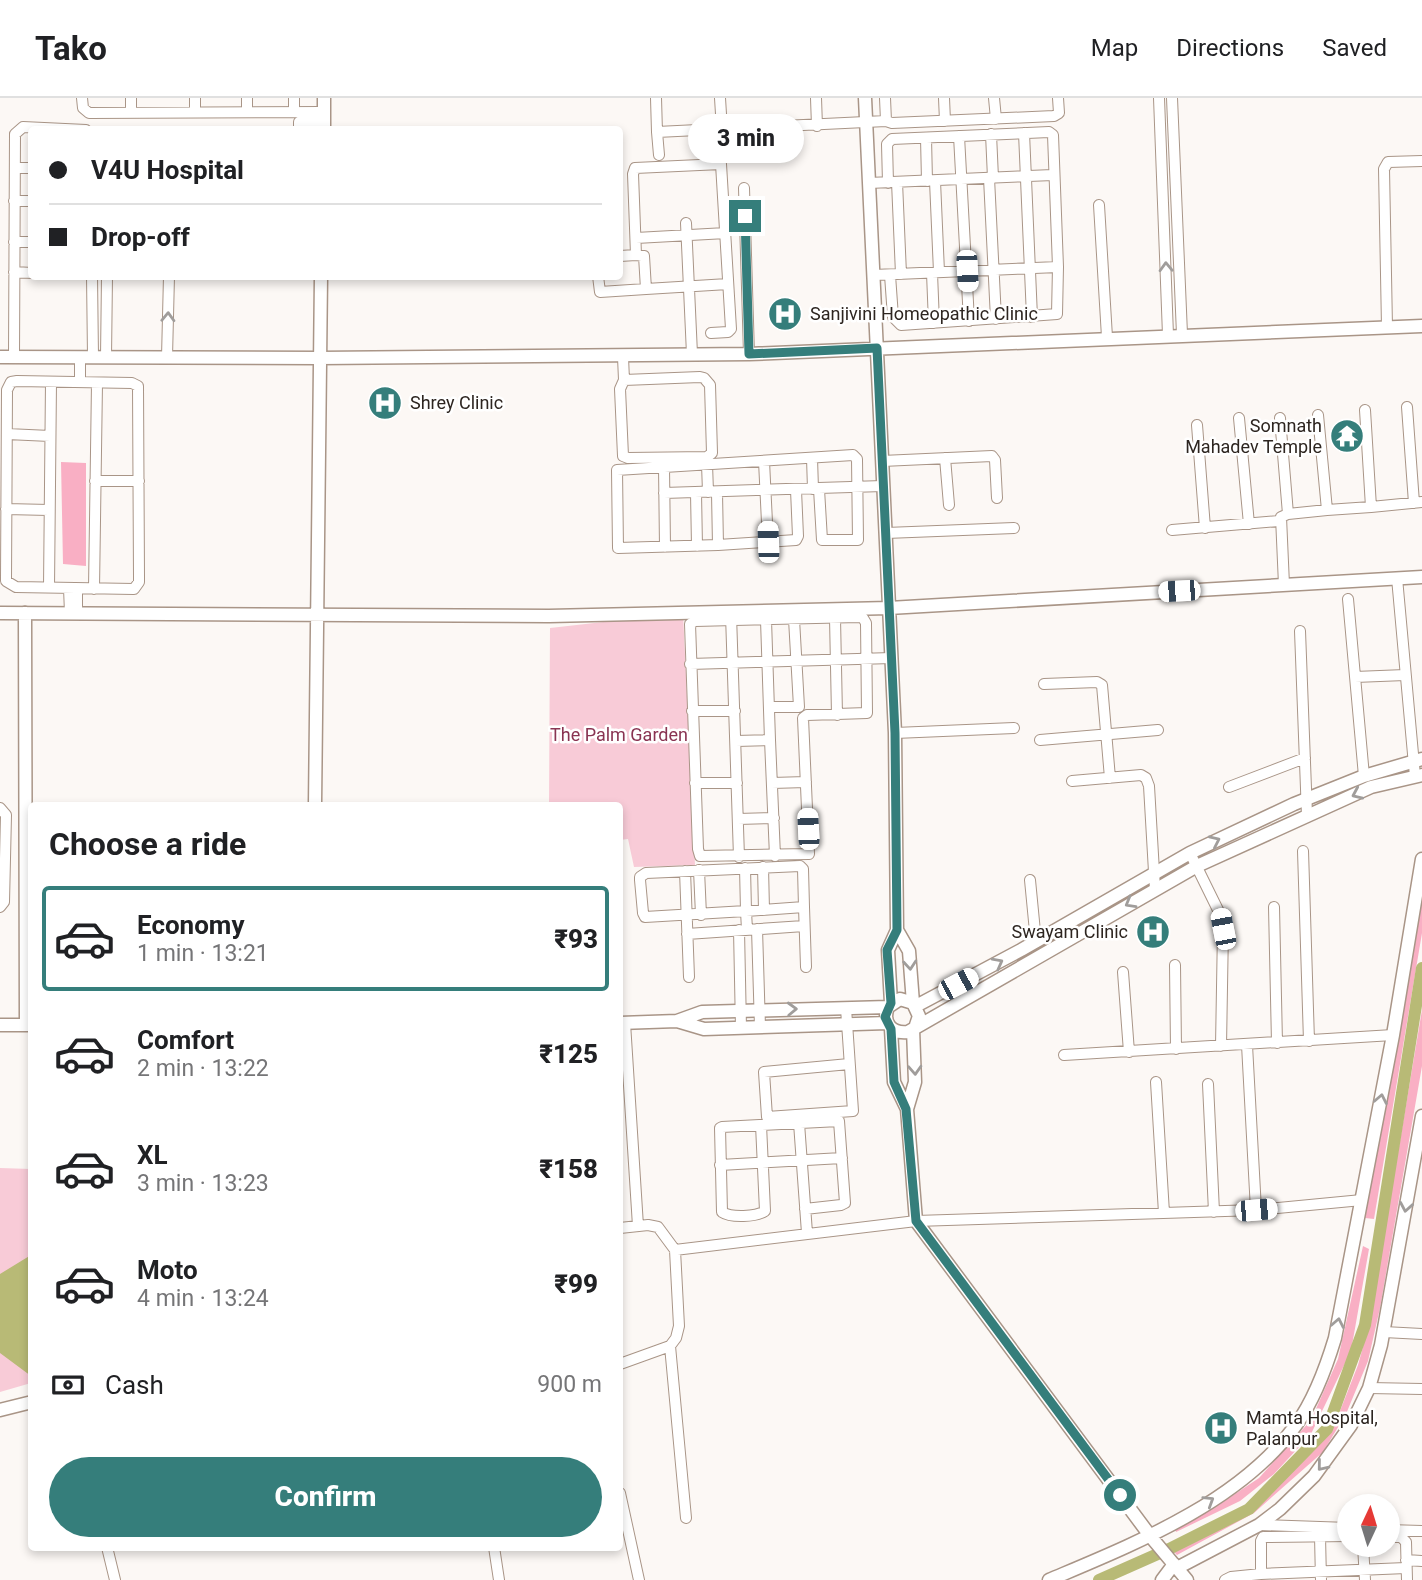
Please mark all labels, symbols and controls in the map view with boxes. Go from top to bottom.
text: Tako [35,29,107,68]
text: Map [1091,34,1138,62]
text: Directions [1176,34,1284,62]
text: Saved [1322,34,1387,62]
callout: 3 min [687,115,803,164]
text: 3 min [717,125,775,152]
text: V4U Hospital [91,155,244,185]
route end [729,200,761,232]
text: Drop-off [91,222,190,252]
car [956,249,979,293]
one-way arrow [1158,261,1173,272]
hospital icon: Sanjivini Homeopathic Clinic [766,295,804,333]
place label: Sanjivini Homeopathic Clinic [810,303,1038,324]
one-way arrow [160,311,175,322]
hospital icon: Shrey Clinic [366,384,404,422]
place label: Shrey Clinic [410,392,503,413]
place label: Somnath Mahadev Temple [1185,415,1322,457]
temple icon: Somnath Mahadev Temple [1328,417,1366,455]
car [757,521,780,563]
car [1158,579,1201,603]
park label: The Palm Garden [550,724,688,745]
one-way arrow [1351,786,1364,800]
car [797,807,820,851]
text: Choose a ride [49,825,246,863]
one-way arrow [1208,835,1220,849]
one-way arrow [1124,895,1137,908]
car [1209,906,1238,952]
icon: car [53,907,116,970]
text: Economy [137,910,244,940]
hospital icon: Swayam Clinic [1134,913,1172,951]
place label: Swayam Clinic [1011,921,1128,942]
text: ₹93 [554,924,598,954]
text: 1 min · 13:21 [137,940,269,967]
one-way arrow [991,957,1003,971]
one-way arrow [902,960,917,971]
car [935,965,982,1003]
one-way arrow [787,1002,798,1017]
icon: car [53,1022,116,1085]
text: Comfort [137,1025,234,1055]
text: ₹125 [539,1039,598,1069]
text: 2 min · 13:22 [137,1055,269,1082]
one-way arrow [907,1065,922,1076]
one-way arrow [1373,1093,1388,1105]
icon: car [53,1137,116,1200]
text: XL [137,1140,168,1170]
text: ₹158 [539,1154,598,1184]
text: 3 min · 13:23 [137,1170,269,1197]
car [1235,1198,1278,1222]
one-way arrow [1399,1201,1414,1213]
icon: car [53,1252,116,1315]
text: Moto [137,1255,198,1285]
text: ₹99 [554,1269,598,1299]
text: 4 min · 13:24 [137,1285,269,1312]
one-way arrow [1330,1317,1345,1329]
icon: cash [49,1366,87,1404]
text: Cash [105,1370,164,1400]
text: 900 m [537,1371,602,1398]
place label: Mamta Hospital, Palanpur [1246,1407,1378,1449]
hospital icon: Mamta Hospital, Palanpur [1202,1409,1240,1447]
button: Confirm [49,1457,602,1537]
one-way arrow [1318,1459,1331,1471]
route start [1104,1479,1136,1511]
north arrow [1337,1494,1400,1558]
map controls [1337,1494,1400,1557]
one-way arrow [1202,1496,1215,1509]

